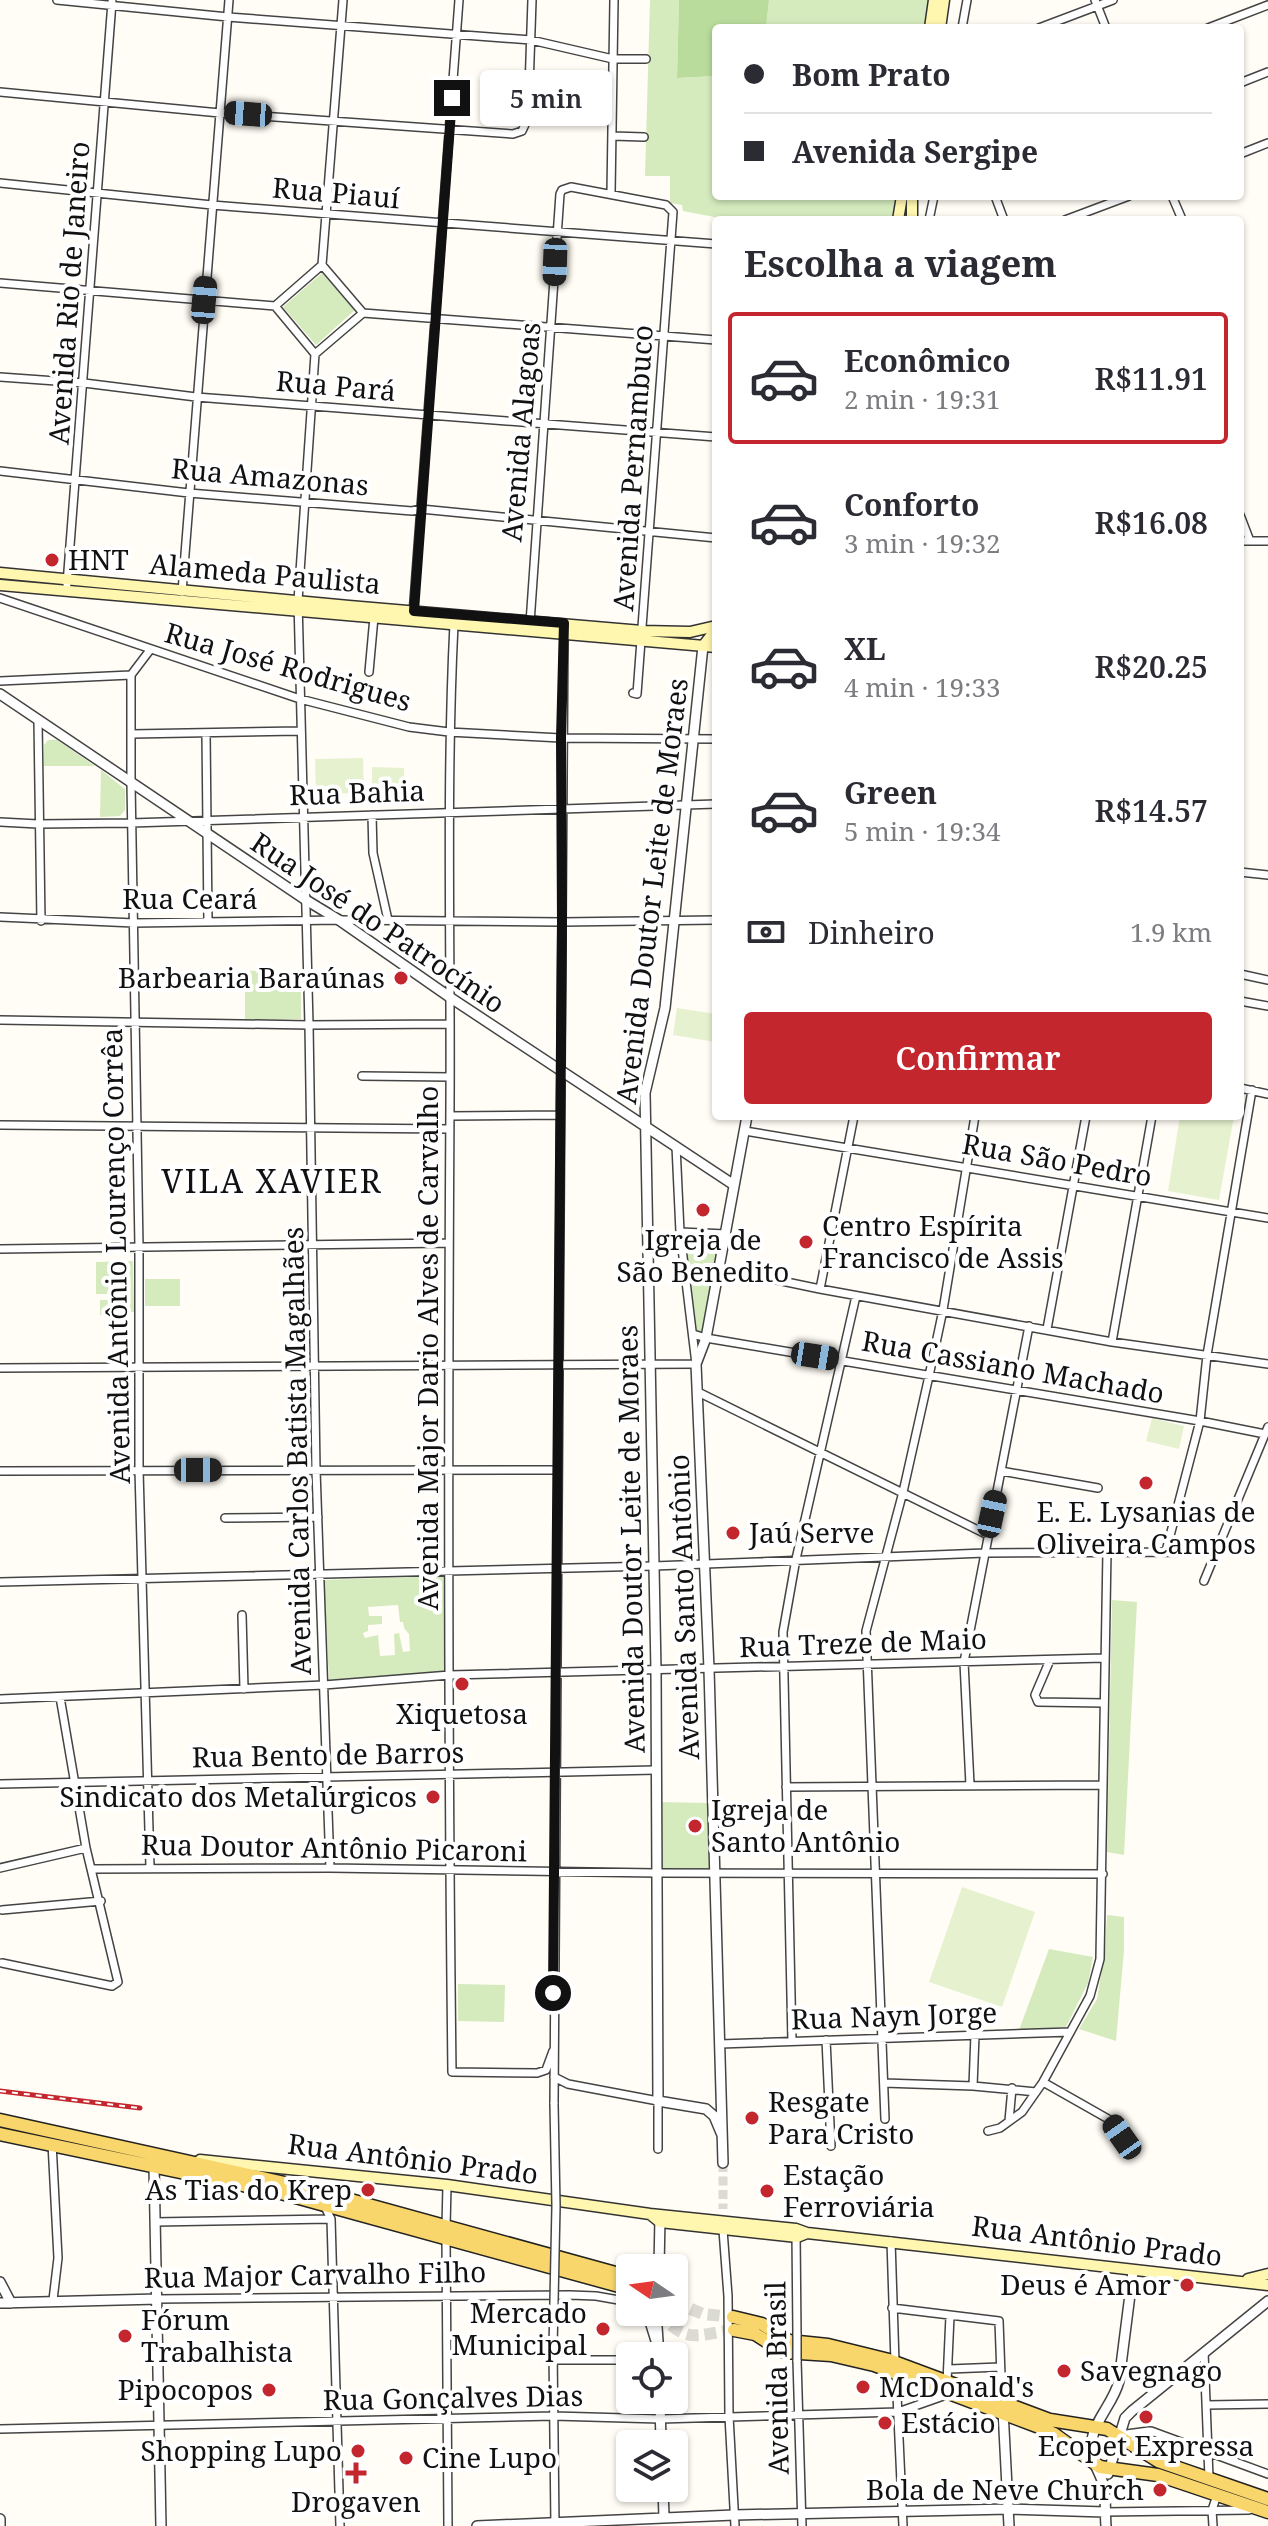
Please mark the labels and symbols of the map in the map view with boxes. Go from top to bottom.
callout: 5 min [480,70,612,126]
route end [434,80,470,116]
car [223,100,273,128]
street label: Avenida Rio de Janeiro [38,140,98,446]
street label: Rua Piauí [271,168,401,216]
car [542,238,568,286]
car [190,275,218,325]
street label: Avenida Alagoas [491,321,549,543]
street label: Avenida Pernambuco [603,324,661,612]
street label: Rua Pará [275,361,398,409]
street label: Rua Amazonas [170,448,370,504]
place label: HNT [68,540,129,578]
street label: Alameda Paulista [148,544,382,602]
marker: HNT [43,551,61,569]
street label: Rua José Rodrigues [161,613,416,719]
street label: Avenida Doutor Leite de Moraes [606,676,696,1106]
street label: Rua Bahia [288,771,425,813]
street label: Rua José do Patrocínio [244,823,513,1021]
street label: Rua Ceará [122,879,258,917]
place label: Barbearia Baraúnas [118,958,385,996]
marker: Barbearia Baraúnas [392,969,410,987]
street label: Avenida Antônio Lourenço Corrêa [92,1028,138,1484]
street label: Avenida Major Dario Alves de Carvalho [408,1086,446,1610]
street label: Rua São Pedro [959,1124,1155,1194]
district label: VILA XAVIER [161,1159,383,1202]
marker: Igreja de São Benedito [694,1201,712,1219]
place label: Centro Espírita Francisco de Assis [822,1206,1064,1276]
place label: Igreja de São Benedito [617,1220,789,1290]
street label: Avenida Carlos Batista Magalhães [273,1226,319,1676]
marker: Centro Espírita Francisco de Assis [797,1233,815,1251]
street label: Rua Cassiano Machado [859,1321,1167,1411]
street label: Avenida Doutor Leite de Moraes [607,1324,653,1754]
car [789,1340,841,1372]
street label: Avenida Santo Antônio [659,1454,707,1761]
car [174,1458,222,1482]
marker: E. E. Lysanias de Oliveira Campos [1137,1474,1155,1492]
car [975,1488,1009,1540]
place label: E. E. Lysanias de Oliveira Campos [1036,1492,1256,1562]
place label: Jaú Serve [748,1513,874,1551]
marker: Jaú Serve [724,1524,742,1542]
street label: Rua Treze de Maio [739,1619,987,1665]
marker: Xiquetosa [453,1675,471,1693]
place label: Xiquetosa [396,1694,528,1732]
street label: Rua Bento de Barros [191,1733,465,1775]
place label: Sindicato dos Metalúrgicos [59,1777,417,1815]
marker: Sindicato dos Metalúrgicos [424,1788,442,1806]
place label: Igreja de Santo Antônio [711,1790,900,1860]
marker: Igreja de Santo Antônio [686,1817,704,1835]
street label: Rua Doutor Antônio Picaroni [141,1825,527,1869]
route start [535,1975,571,2011]
street label: Rua Nayn Jorge [790,1992,998,2038]
place label: Resgate Para Cristo [768,2082,914,2152]
marker: Resgate Para Cristo [743,2109,761,2127]
car [1098,2110,1146,2164]
street label: Rua Antônio Prado [286,2124,541,2192]
place label: Estação Ferroviária [783,2155,935,2225]
place label: As Tias do Krep [145,2170,352,2208]
marker: As Tias do Krep [359,2181,377,2199]
marker: Estação Ferroviária [758,2182,776,2200]
street label: Rua Antônio Prado [970,2206,1225,2274]
street label: Rua Major Carvalho Filho [143,2252,486,2296]
north arrow [616,2254,688,2326]
place label: Deus é Amor [1000,2265,1171,2303]
marker: Deus é Amor [1178,2276,1196,2294]
street label: Avenida Brasil [755,2281,797,2475]
place label: Mercado Municipal [452,2293,587,2363]
place label: Fórum Trabalhista [141,2300,293,2370]
marker: Mercado Municipal [594,2320,612,2338]
marker: Fórum Trabalhista [116,2327,134,2345]
place label: Savegnago [1080,2351,1222,2389]
marker: Savegnago [1055,2362,1073,2380]
place label: McDonald's [879,2367,1034,2405]
place label: Pipocopos [118,2370,253,2408]
street label: Rua Gonçalves Dias [322,2376,584,2418]
marker: McDonald's [854,2378,872,2396]
marker: Pipocopos [260,2381,278,2399]
place label: Estácio [901,2403,996,2441]
marker: Ecopet Expressa [1137,2408,1155,2426]
marker: Estácio [876,2414,894,2432]
place label: Ecopet Expressa [1038,2426,1254,2464]
place label: Shopping Lupo [141,2431,342,2469]
place label: Cine Lupo [422,2438,557,2476]
marker: Shopping Lupo [349,2442,367,2460]
marker: Cine Lupo [397,2449,415,2467]
marker: Drogaven [347,2464,365,2482]
place label: Bola de Neve Church [866,2470,1144,2508]
marker: Bola de Neve Church [1151,2481,1169,2499]
place label: Drogaven [291,2482,421,2520]

